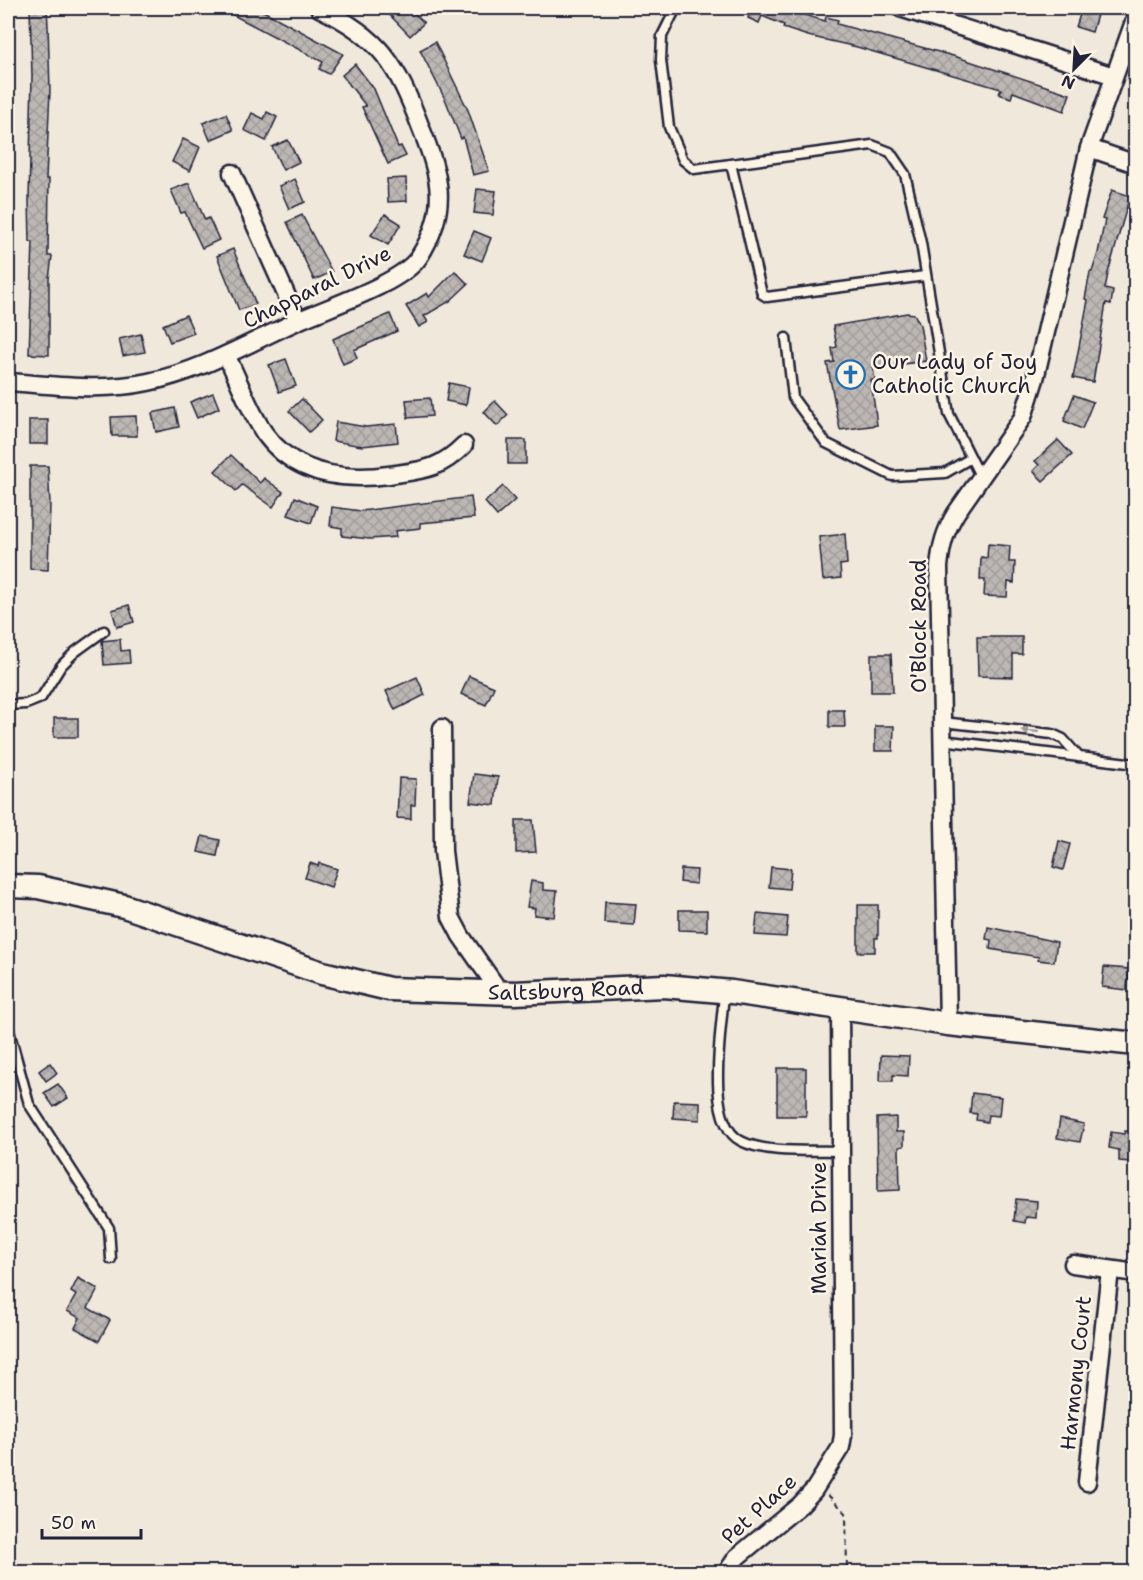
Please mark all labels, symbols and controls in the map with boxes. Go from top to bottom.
north arrow [1044,39,1104,99]
text: N [1058,70,1078,94]
street label: Chapparal Drive [238,239,396,335]
place label: Our Lady of Joy Catholic Church [872,348,1037,400]
church icon: Our Lady of Joy Catholic Church [835,358,867,390]
street label: O'Block Road [905,559,933,693]
one-way arrow [1020,726,1039,736]
street label: Saltsburg Road [488,973,644,1007]
street label: Mariah Drive [805,1162,833,1294]
street label: Harmony Court [1054,1294,1098,1452]
street label: Pet Place [715,1468,803,1550]
scale bar [42,1502,141,1540]
text: 50 m [51,1511,96,1535]

